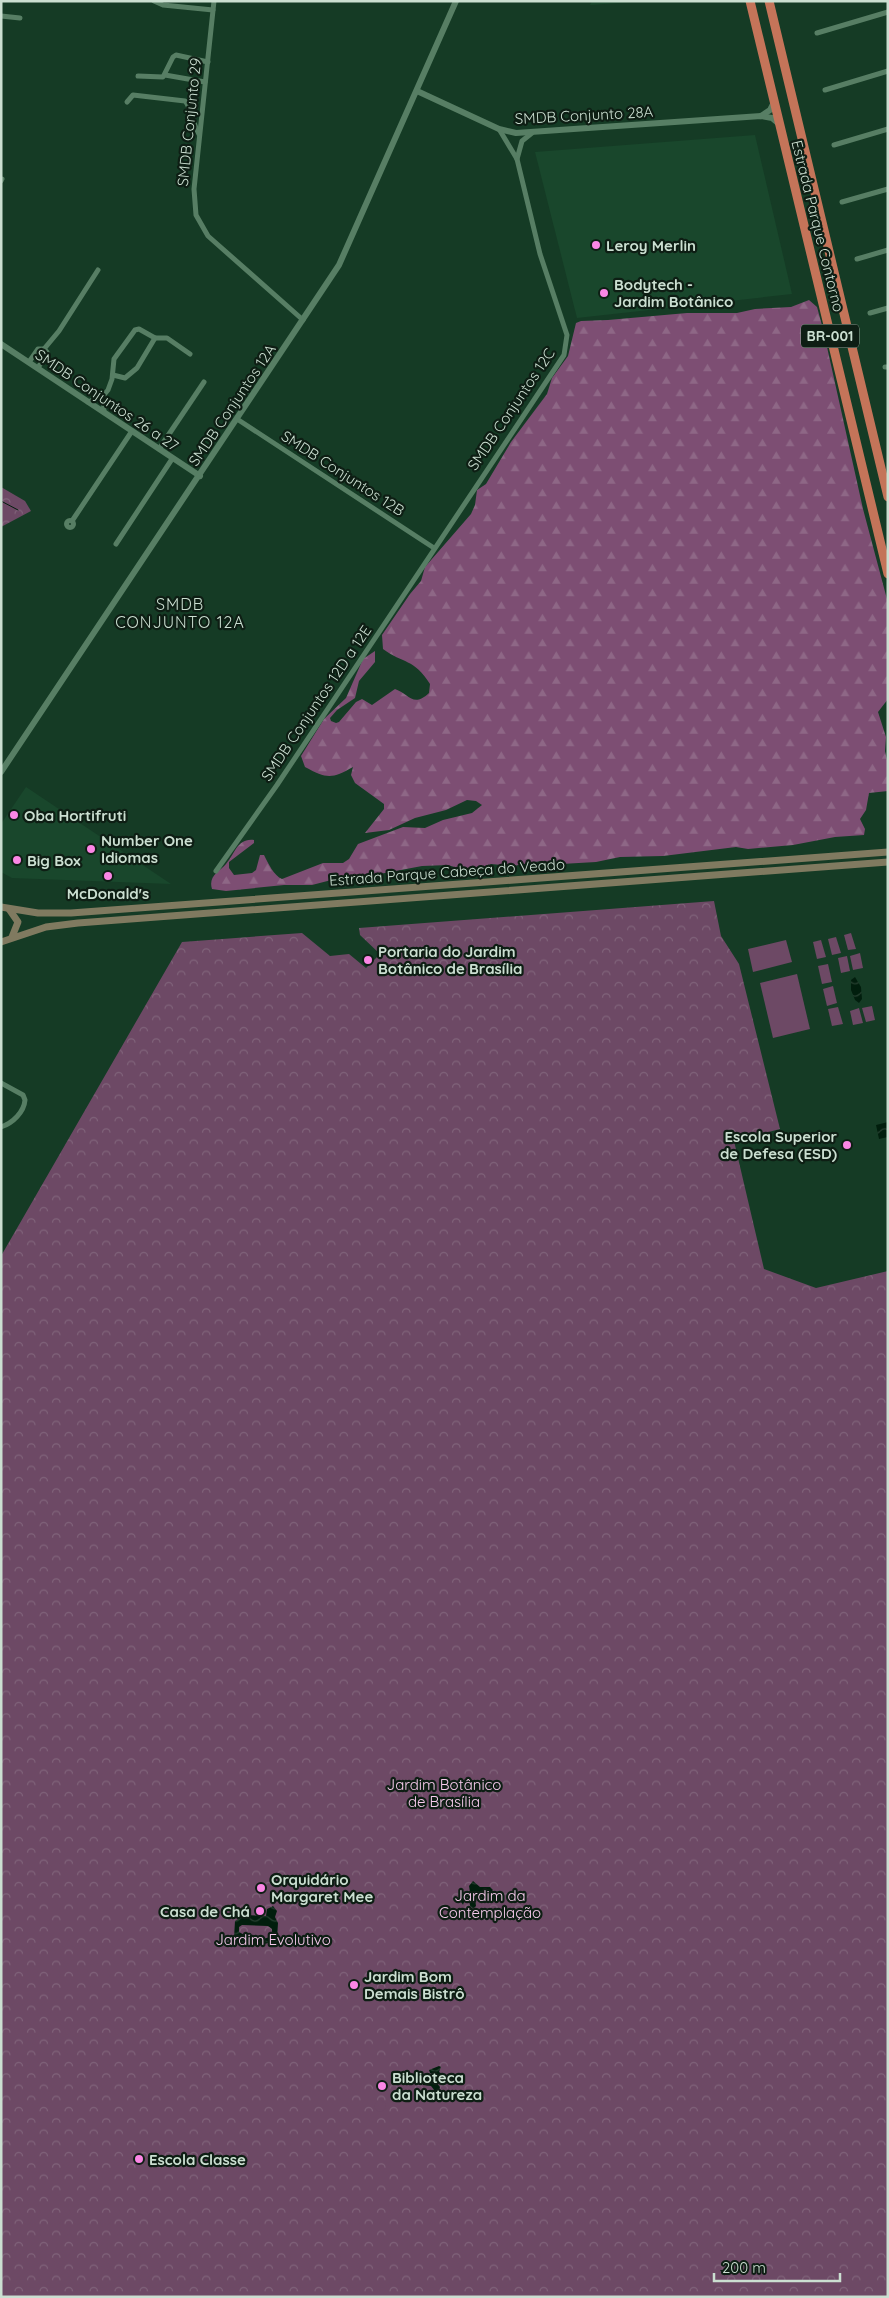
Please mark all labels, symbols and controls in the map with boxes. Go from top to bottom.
street label: SMDB Conjunto 29 [173,57,205,187]
street label: SMDB Conjunto 28A [514,102,654,128]
street label: Estrada Parque Contorno [787,138,849,314]
place label: Leroy Merlin [606,236,696,255]
marker: Leroy Merlin [590,239,602,251]
place label: Bodytech - Jardim Botânico [614,275,733,311]
marker: Bodytech - Jardim Botânico [598,287,610,299]
road number: BR-001 [801,324,859,348]
street label: SMDB Conjuntos 12A [184,340,280,470]
street label: SMDB Conjuntos 12C [463,344,559,474]
street label: SMDB Conjuntos 26 a 27 [32,345,183,455]
street label: SMDB Conjuntos 12B [278,426,408,520]
district label: SMDB CONJUNTO 12A [115,594,245,632]
street label: SMDB Conjuntos 12D a 12E [257,622,375,784]
place label: Oba Hortifruti [24,806,126,825]
marker: Oba Hortifruti [8,809,20,821]
place label: Number One Idiomas [101,831,193,867]
marker: Number One Idiomas [85,843,97,855]
place label: Big Box [27,851,81,870]
marker: Big Box [11,854,23,866]
street label: Estrada Parque Cabeça do Veado [328,854,566,890]
marker: McDonald's [102,870,114,882]
place label: McDonald's [67,884,149,903]
place label: Portaria do Jardim Botânico de Brasília [378,942,522,978]
marker: Portaria do Jardim Botânico de Brasília [362,954,374,966]
place label: Escola Superior de Defesa (ESD) [720,1127,837,1163]
marker: Escola Superior de Defesa (ESD) [841,1139,853,1151]
park label: Jardim Botânico de Brasília [387,1775,501,1811]
place label: Orquidário Margaret Mee [271,1870,373,1906]
marker: Orquidário Margaret Mee [255,1882,267,1894]
park label: Jardim da Contemplação [439,1886,541,1922]
place label: Casa de Chá [160,1902,250,1921]
marker: Casa de Chá [254,1905,266,1917]
park label: Jardim Evolutivo [215,1930,331,1949]
place label: Jardim Bom Demais Bistrô [364,1967,465,2003]
marker: Jardim Bom Demais Bistrô [348,1979,360,1991]
place label: Biblioteca da Natureza [392,2068,482,2104]
marker: Biblioteca da Natureza [376,2080,388,2092]
place label: Escola Classe [149,2150,246,2169]
marker: Escola Classe [133,2153,145,2165]
scale bar [714,2250,840,2282]
text: 200 m [722,2258,766,2277]

